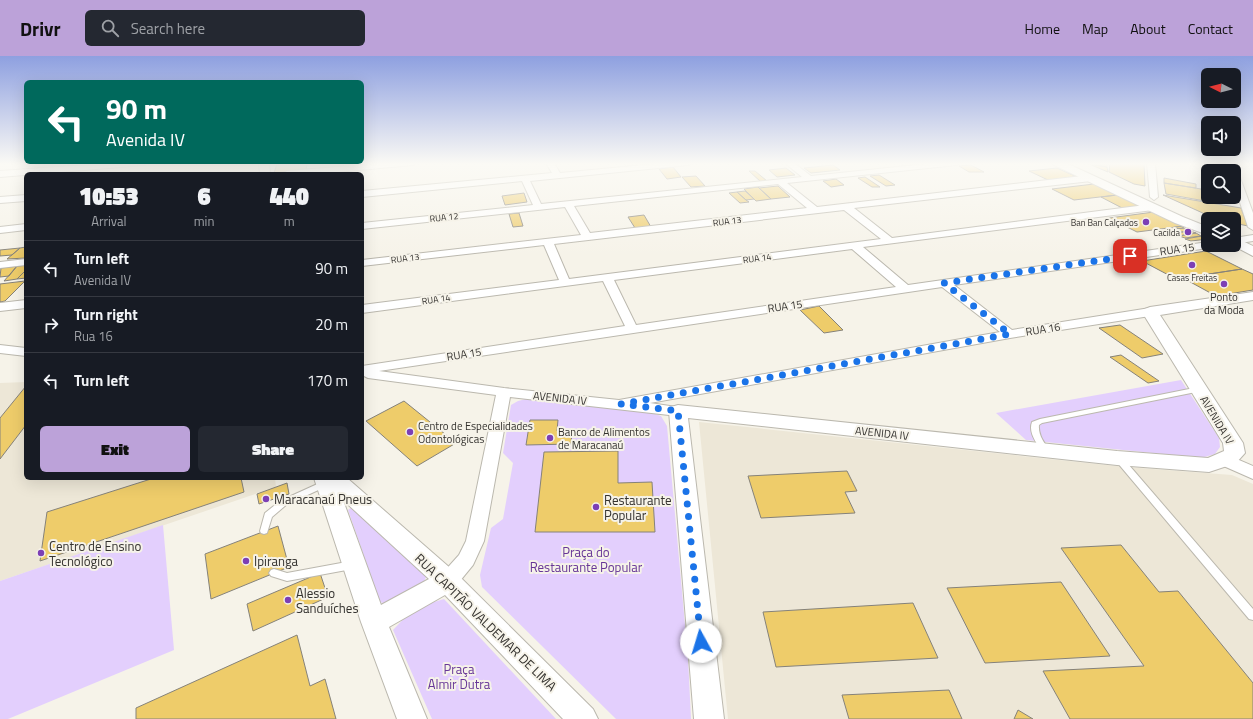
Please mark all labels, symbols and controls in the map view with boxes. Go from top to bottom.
search box [85,10,365,46]
text: Drivr [20,14,61,43]
icon: search [99,17,121,39]
text: Search here [131,17,205,40]
text: Home [1025,18,1060,39]
text: Map [1082,18,1108,39]
text: About [1130,18,1166,39]
text: Contact [1188,18,1233,39]
north arrow [1201,68,1241,108]
map controls [1201,68,1241,252]
text: 90 m [106,87,167,130]
icon: left [40,96,92,148]
button: sound [1201,116,1241,156]
text: Avenida IV [106,126,185,153]
button: search [1201,164,1241,204]
text: 10:53 [79,178,139,214]
text: 6 [197,178,211,214]
text: 440 [269,178,309,214]
street label: RUA 12 [429,209,459,225]
text: Arrival [91,211,126,231]
text: min [194,211,214,231]
text: m [284,211,295,231]
button: layers [1201,212,1241,252]
street label: RUA 13 [712,213,742,229]
place label: Ban Ban Calçados [1071,216,1138,229]
marker: Ban Ban Calçados [1141,217,1151,227]
place label: Cacilda [1153,226,1180,239]
marker: Cacilda [1183,227,1193,237]
pin [1113,239,1147,273]
street label: RUA 15 [1159,239,1195,259]
icon: arrive [1119,245,1141,267]
text: Turn left [74,247,129,270]
street label: RUA 13 [390,250,420,266]
street label: RUA 14 [742,250,772,266]
text: 90 m [315,257,348,280]
icon: left [40,258,62,280]
marker: Casas Freitas [1187,260,1197,270]
text: Avenida IV [74,270,131,290]
place label: Casas Freitas [1167,271,1217,284]
marker: Ponto da Moda [1219,279,1229,289]
place label: Ponto da Moda [1204,289,1245,318]
street label: RUA 14 [421,291,451,307]
street label: RUA 15 [767,296,803,316]
text: Turn right [74,303,138,326]
text: 20 m [315,313,348,336]
icon: right [40,314,62,336]
street label: RUA 16 [1024,318,1062,340]
text: Rua 16 [74,326,113,346]
street label: RUA 15 [445,343,483,365]
text: Turn left [74,369,129,392]
text: 170 m [307,369,348,392]
icon: left [40,370,62,392]
street label: AVENIDA IV [532,387,588,409]
street label: AVENIDA IV [1196,393,1238,448]
place label: Centro de Especialidades Odontológicas [418,418,533,447]
street label: AVENIDA IV [854,422,910,444]
place label: Banco de Alimentos de Maracanaú [558,424,650,453]
button: Exit [40,426,190,472]
button: Share [198,426,348,472]
marker: Centro de Especialidades Odontológicas [405,427,415,437]
marker: Banco de Alimentos de Maracanaú [545,433,555,443]
place label: Maracanaú Pneus [274,489,372,509]
place label: Restaurante Popular [604,490,672,525]
marker: Maracanaú Pneus [261,494,271,504]
marker: Restaurante Popular [591,502,601,512]
place label: Centro de Ensino Tecnológico [49,536,141,571]
park label: Praça do Restaurante Popular [530,542,643,577]
marker: Centro de Ensino Tecnológico [36,548,46,558]
street label: RUA CAPITÃO VALDEMAR DE LIMA [410,549,562,696]
place label: Ipiranga [254,551,299,571]
marker: Ipiranga [241,556,251,566]
place label: Alessio Sanduíches [296,583,358,618]
marker: Alessio Sanduíches [283,595,293,605]
position arrow [680,621,722,663]
park label: Praça Almir Dutra [428,659,491,694]

